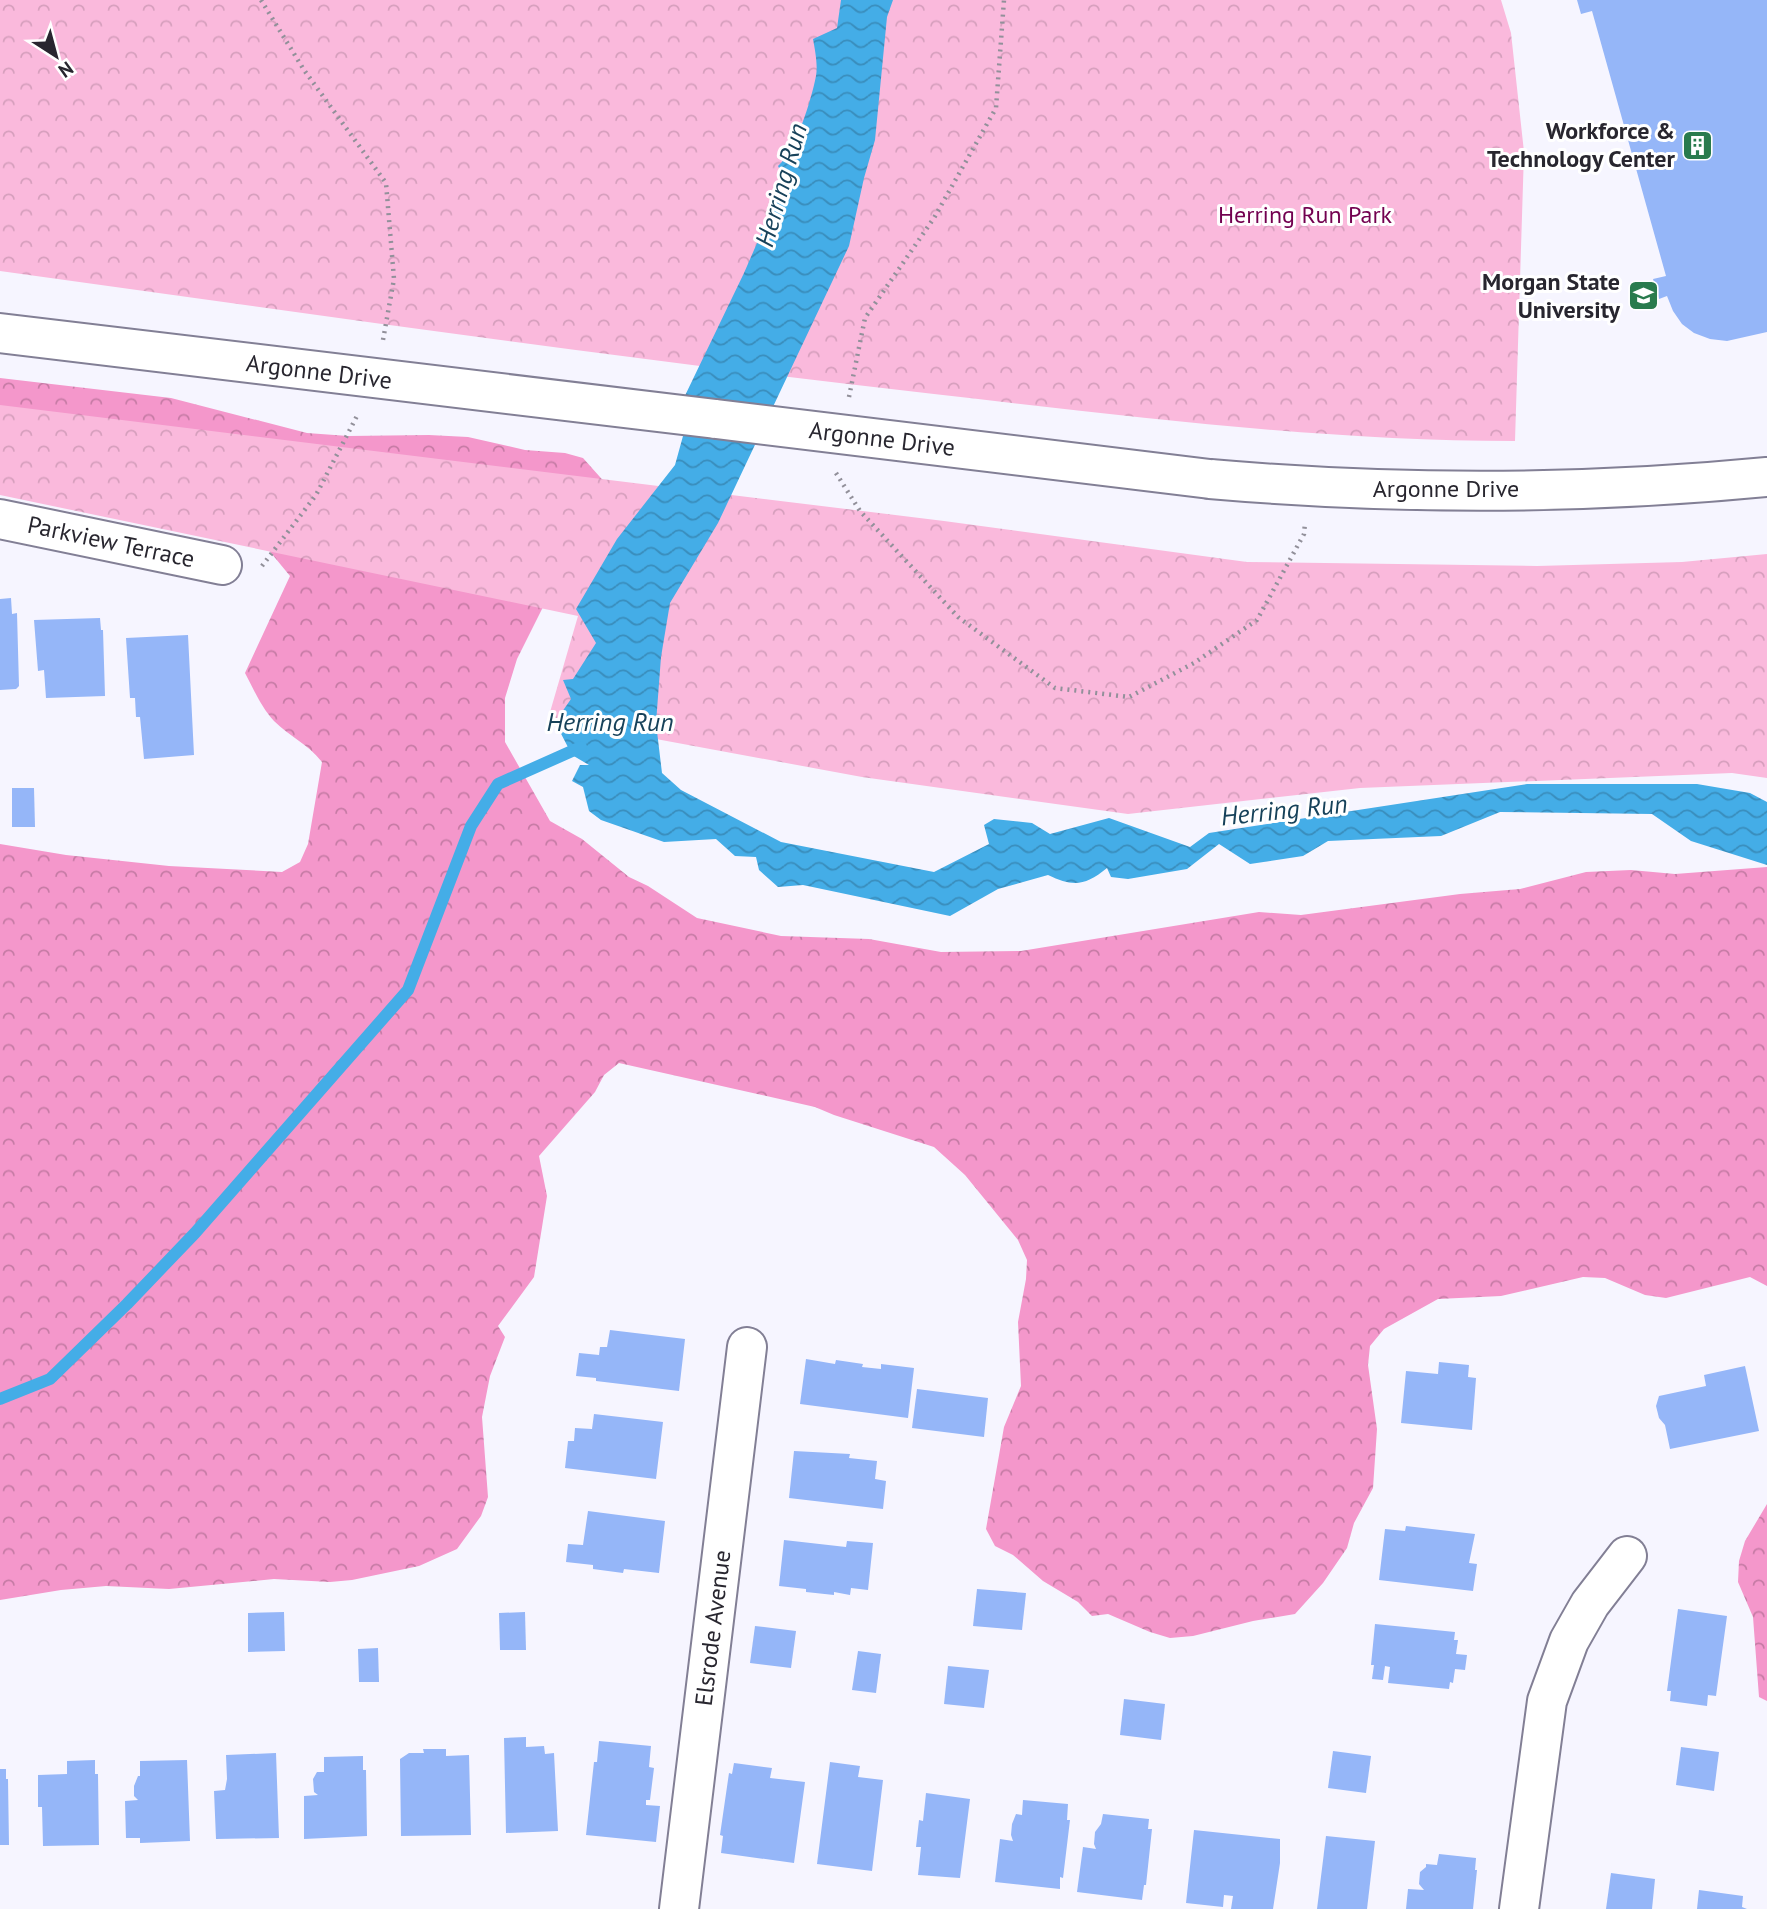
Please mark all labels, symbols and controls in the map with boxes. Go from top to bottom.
north arrow [21,21,91,91]
text: N [54,56,78,83]
place label: Workforce & Technology Center [1487,115,1676,174]
water label: Herring Run [747,119,814,250]
building icon: Workforce & Technology Center [1681,128,1715,162]
park label: Herring Run Park [1218,199,1393,230]
place label: Morgan State University [1482,266,1621,325]
school or university icon: Morgan State University [1626,279,1660,313]
street label: Argonne Drive [244,347,394,396]
street label: Argonne Drive [807,414,957,463]
street label: Argonne Drive [1373,473,1519,504]
street label: Parkview Terrace [25,509,197,574]
water label: Herring Run [546,705,674,738]
water label: Herring Run [1219,786,1349,833]
street label: Elsrode Avenue [688,1548,737,1708]

